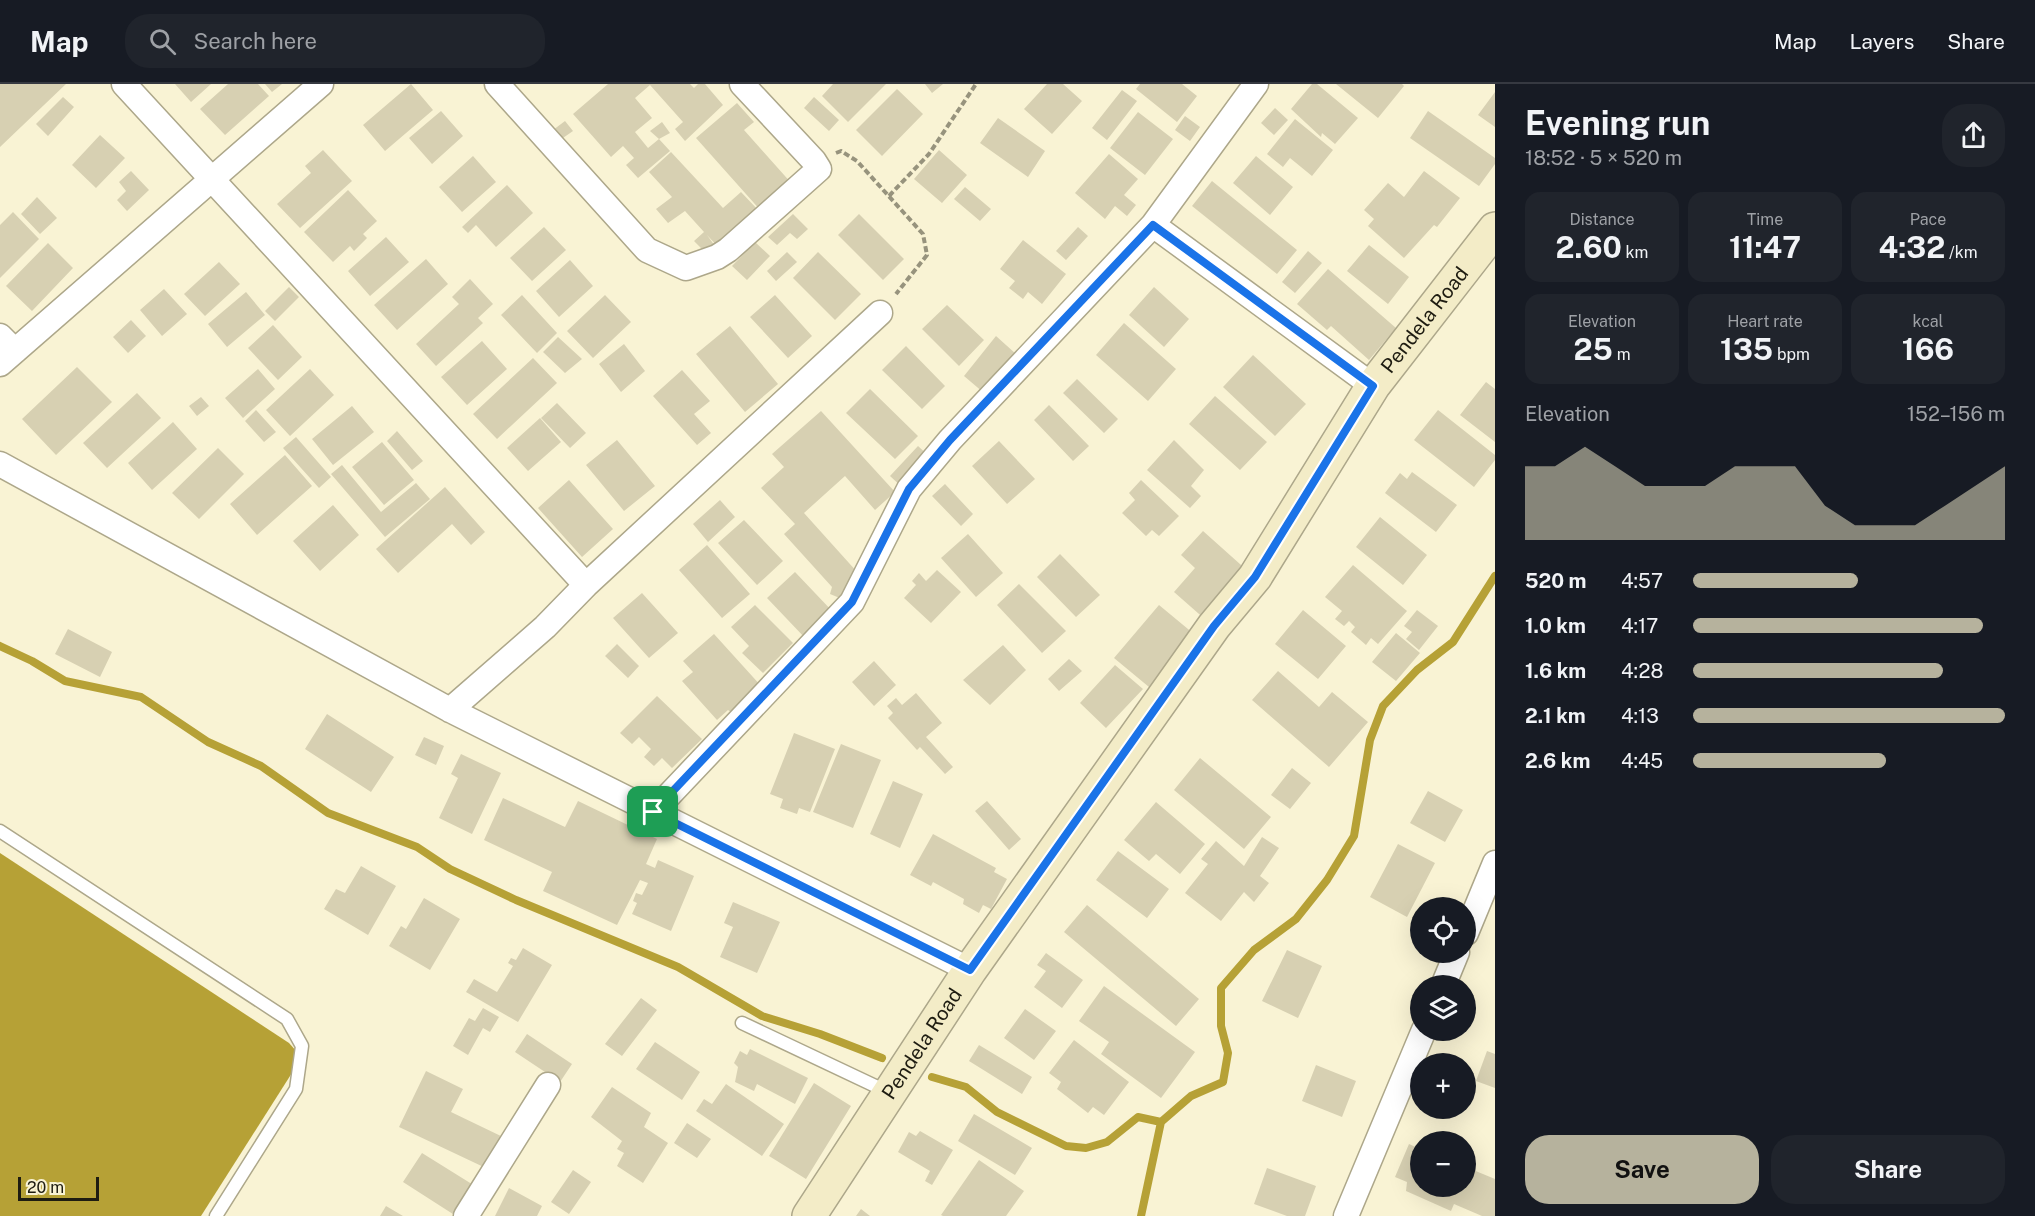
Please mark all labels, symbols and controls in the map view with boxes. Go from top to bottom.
search box [125,14,545,68]
text: Map [30,25,89,58]
icon: search [146,25,179,58]
text: Search here [194,28,317,54]
text: Map [1774,29,1817,54]
text: Layers [1850,29,1914,54]
text: Share [1947,29,2005,54]
text: Evening run [1525,104,1710,142]
button: share [1942,104,2005,167]
text: 18:52 · 5 × 520 m [1525,146,1682,170]
text: Distance [1570,210,1634,229]
text: Time [1747,210,1783,229]
text: Pace [1910,210,1946,229]
text: 2.60 [1556,229,1622,265]
text: 11:47 [1729,229,1801,265]
text: 4:32 [1878,229,1945,265]
text: km [1622,243,1648,262]
text: /km [1945,243,1978,262]
street label: Pendela Road [1376,262,1473,378]
text: Elevation [1568,312,1636,331]
text: Heart rate [1727,312,1803,331]
text: kcal [1913,312,1943,331]
text: 25 [1573,331,1613,367]
text: 135 [1720,331,1773,367]
text: 166 [1902,331,1954,367]
text: m [1613,345,1631,364]
text: bpm [1773,345,1810,364]
text: Elevation [1525,402,1610,426]
text: 152–156 m [1907,402,2005,426]
text: 520 m [1525,569,1587,593]
text: 4:57 [1621,569,1663,593]
text: 1.0 km [1525,614,1586,638]
text: 4:17 [1621,614,1658,638]
text: 1.6 km [1525,659,1586,683]
text: 4:28 [1621,659,1663,683]
text: 2.1 km [1525,704,1586,728]
text: 4:13 [1621,704,1659,728]
text: 2.6 km [1525,749,1590,773]
text: 4:45 [1621,749,1663,773]
pin [627,786,678,837]
icon: arrive [636,795,669,828]
map controls [1410,897,1476,1197]
button: locate [1410,897,1476,963]
button: layers [1410,975,1476,1041]
street label: Pendela Road [877,983,967,1104]
button: + [1410,1053,1476,1119]
button: − [1410,1131,1476,1197]
button: Save [1525,1135,1759,1204]
button: Share [1771,1135,2005,1204]
scale bar [18,1174,99,1202]
text: 20 m [27,1178,64,1197]

